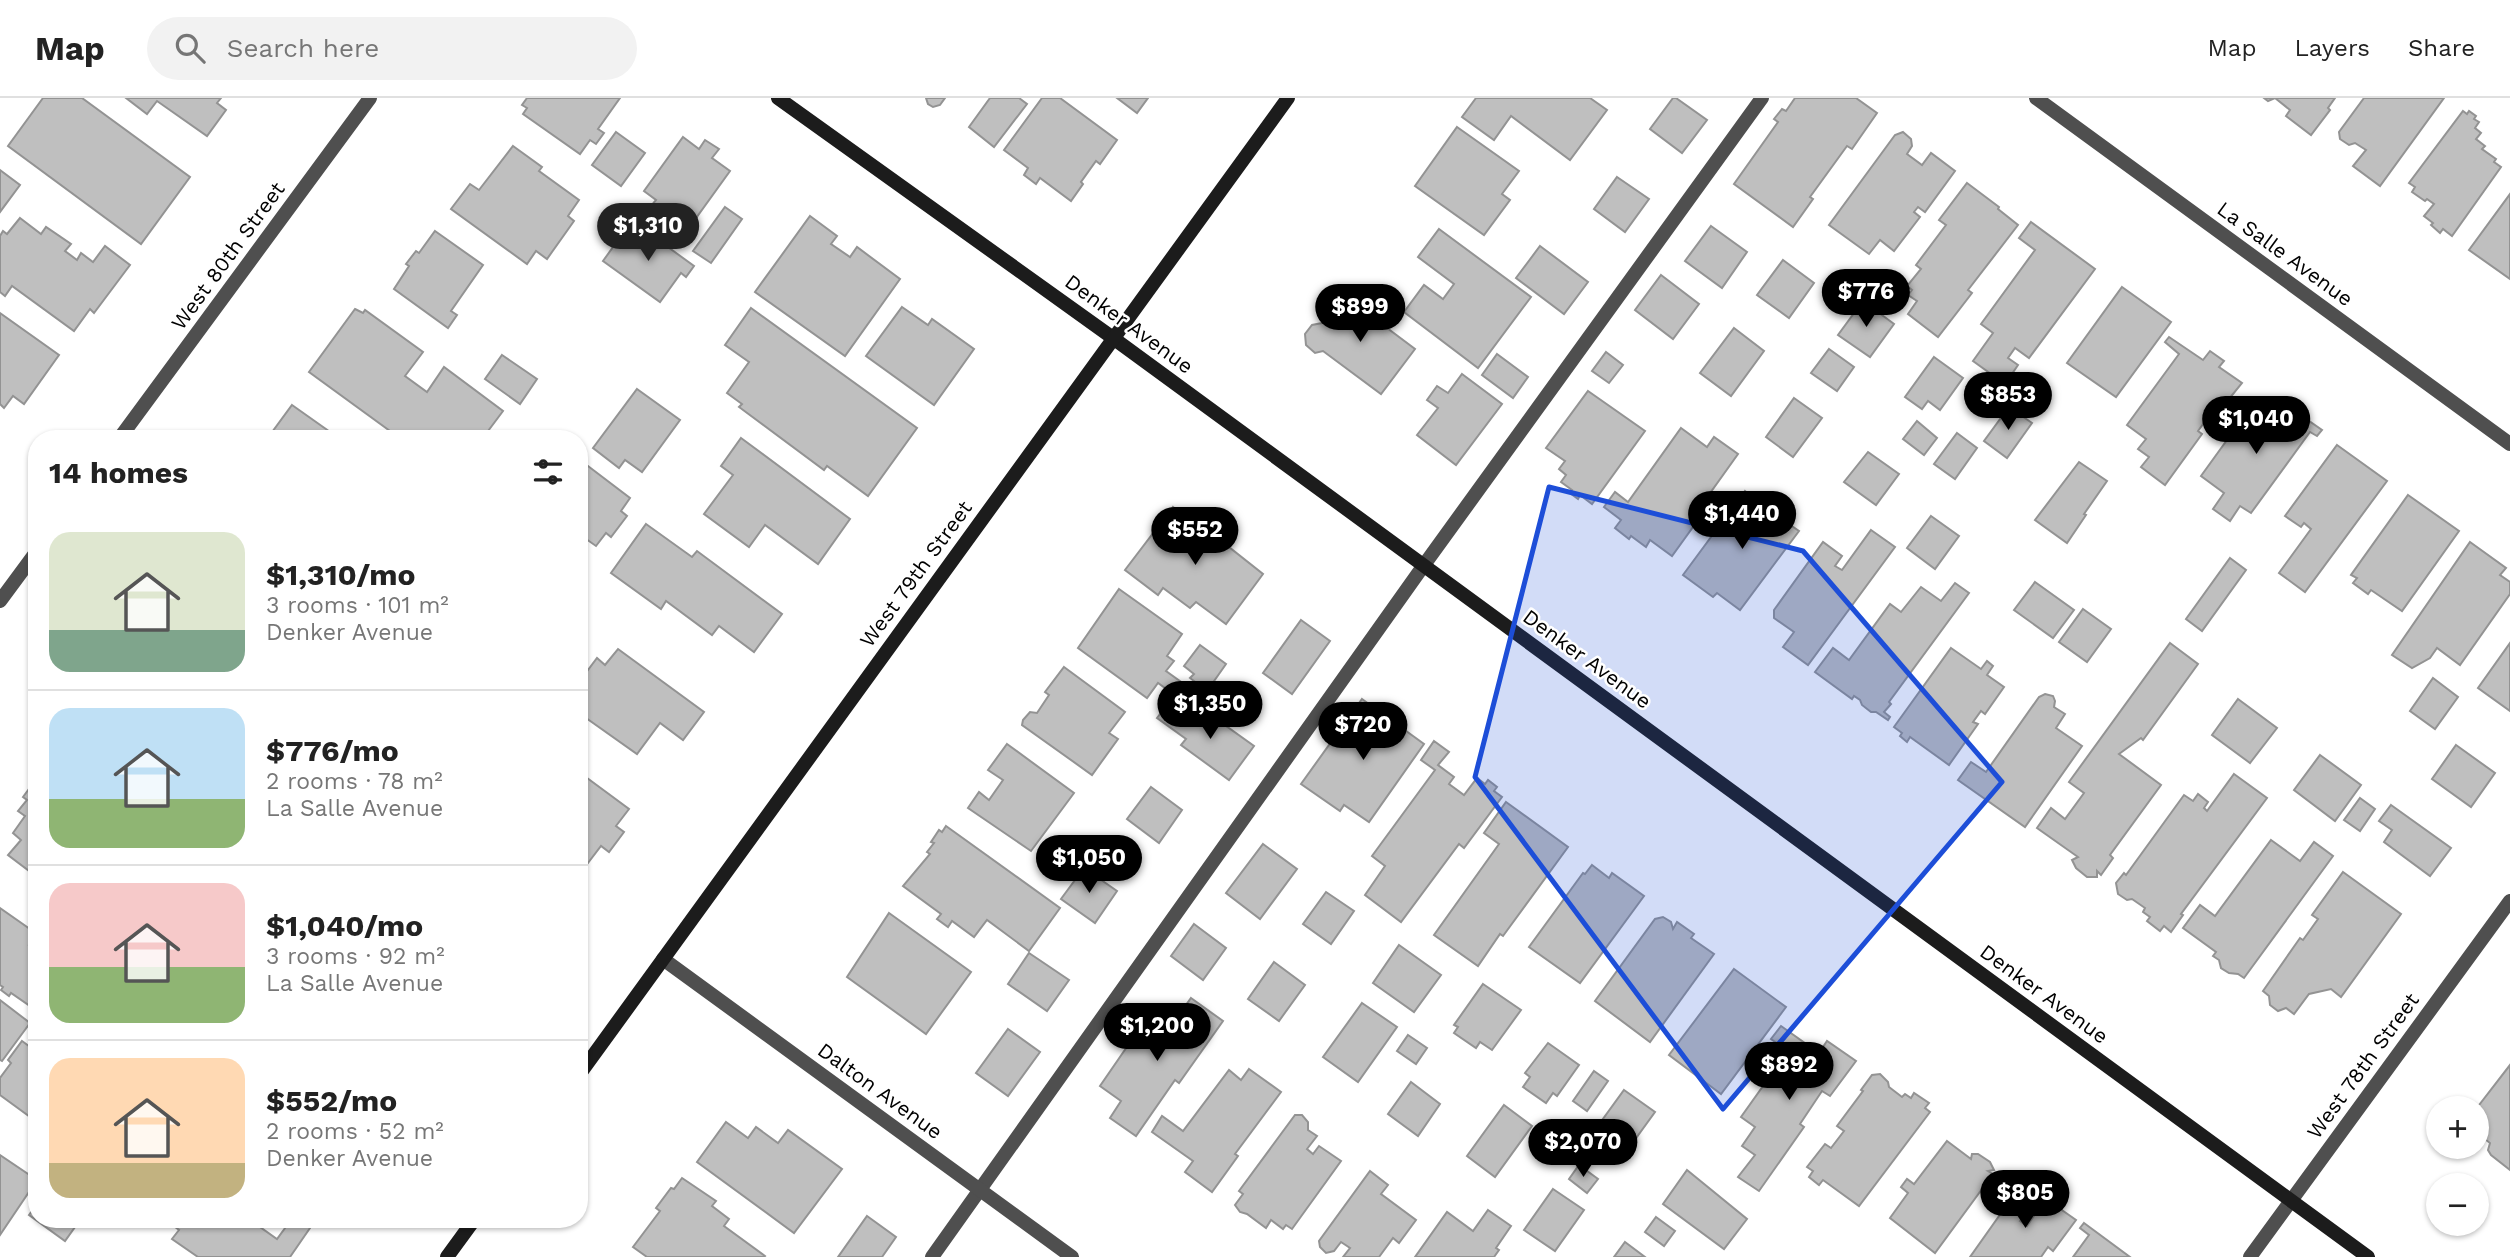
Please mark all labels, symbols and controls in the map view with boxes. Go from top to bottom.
search box [147,17,637,80]
text: Map [35,29,105,68]
icon: search [171,29,209,67]
text: Search here [227,33,379,63]
text: Map [2208,34,2256,62]
text: Layers [2294,34,2370,62]
text: Share [2408,34,2475,62]
street label: West 80th Street [166,177,290,335]
street label: La Salle Avenue [2212,196,2358,311]
pin: $1,310 [591,204,705,263]
text: $1,310 [613,212,683,239]
street label: Denker Avenue [1060,269,1198,379]
pin: $776 [1825,270,1907,329]
text: $776 [1838,278,1894,305]
pin: $899 [1319,285,1401,344]
text: $899 [1331,293,1389,320]
pin: $853 [1967,372,2049,432]
text: $853 [1980,381,2036,408]
pin: $1,040 [2199,396,2313,456]
text: $1,040 [2218,405,2294,432]
icon: filters [529,453,567,491]
text: 14 homes [49,455,188,490]
pin: $1,440 [1685,491,1799,551]
street label: West 79th Street [854,496,977,652]
text: $1,440 [1704,500,1780,527]
pin: $552 [1154,508,1236,567]
text: $552 [1167,516,1223,543]
text: $1,310/mo [266,557,415,592]
icon: home [105,560,189,644]
text: 3 rooms · 101 m² [266,592,449,619]
street label: Denker Avenue [1518,604,1656,714]
text: Denker Avenue [266,619,433,646]
pin: $1,350 [1153,682,1267,741]
text: $1,350 [1173,690,1247,717]
pin: $720 [1322,702,1404,762]
text: $720 [1334,711,1392,738]
text: $776/mo [266,733,399,768]
icon: home [105,736,189,820]
text: 2 rooms · 78 m² [266,768,443,795]
text: La Salle Avenue [266,795,443,822]
pin: $1,050 [1032,836,1146,895]
text: $1,050 [1052,844,1126,871]
text: $1,040/mo [266,908,423,943]
icon: home [105,911,189,995]
street label: Denker Avenue [1975,939,2113,1049]
text: 3 rooms · 92 m² [266,943,445,970]
text: La Salle Avenue [266,970,443,997]
street label: West 78th Street [2301,988,2424,1144]
pin: $1,200 [1100,1004,1214,1063]
text: $1,200 [1120,1012,1194,1039]
street label: Dalton Avenue [813,1037,948,1144]
pin: $892 [1748,1042,1830,1102]
text: $892 [1760,1051,1818,1078]
text: $552/mo [266,1083,397,1118]
icon: home [105,1086,189,1170]
map controls [2426,1096,2489,1236]
button: + [2426,1096,2489,1159]
text: 2 rooms · 52 m² [266,1118,444,1145]
pin: $2,070 [1526,1119,1640,1179]
text: $2,070 [1544,1128,1622,1155]
text: Denker Avenue [266,1145,433,1172]
pin: $805 [1984,1170,2066,1230]
button: − [2426,1173,2489,1236]
text: $805 [1996,1179,2054,1206]

